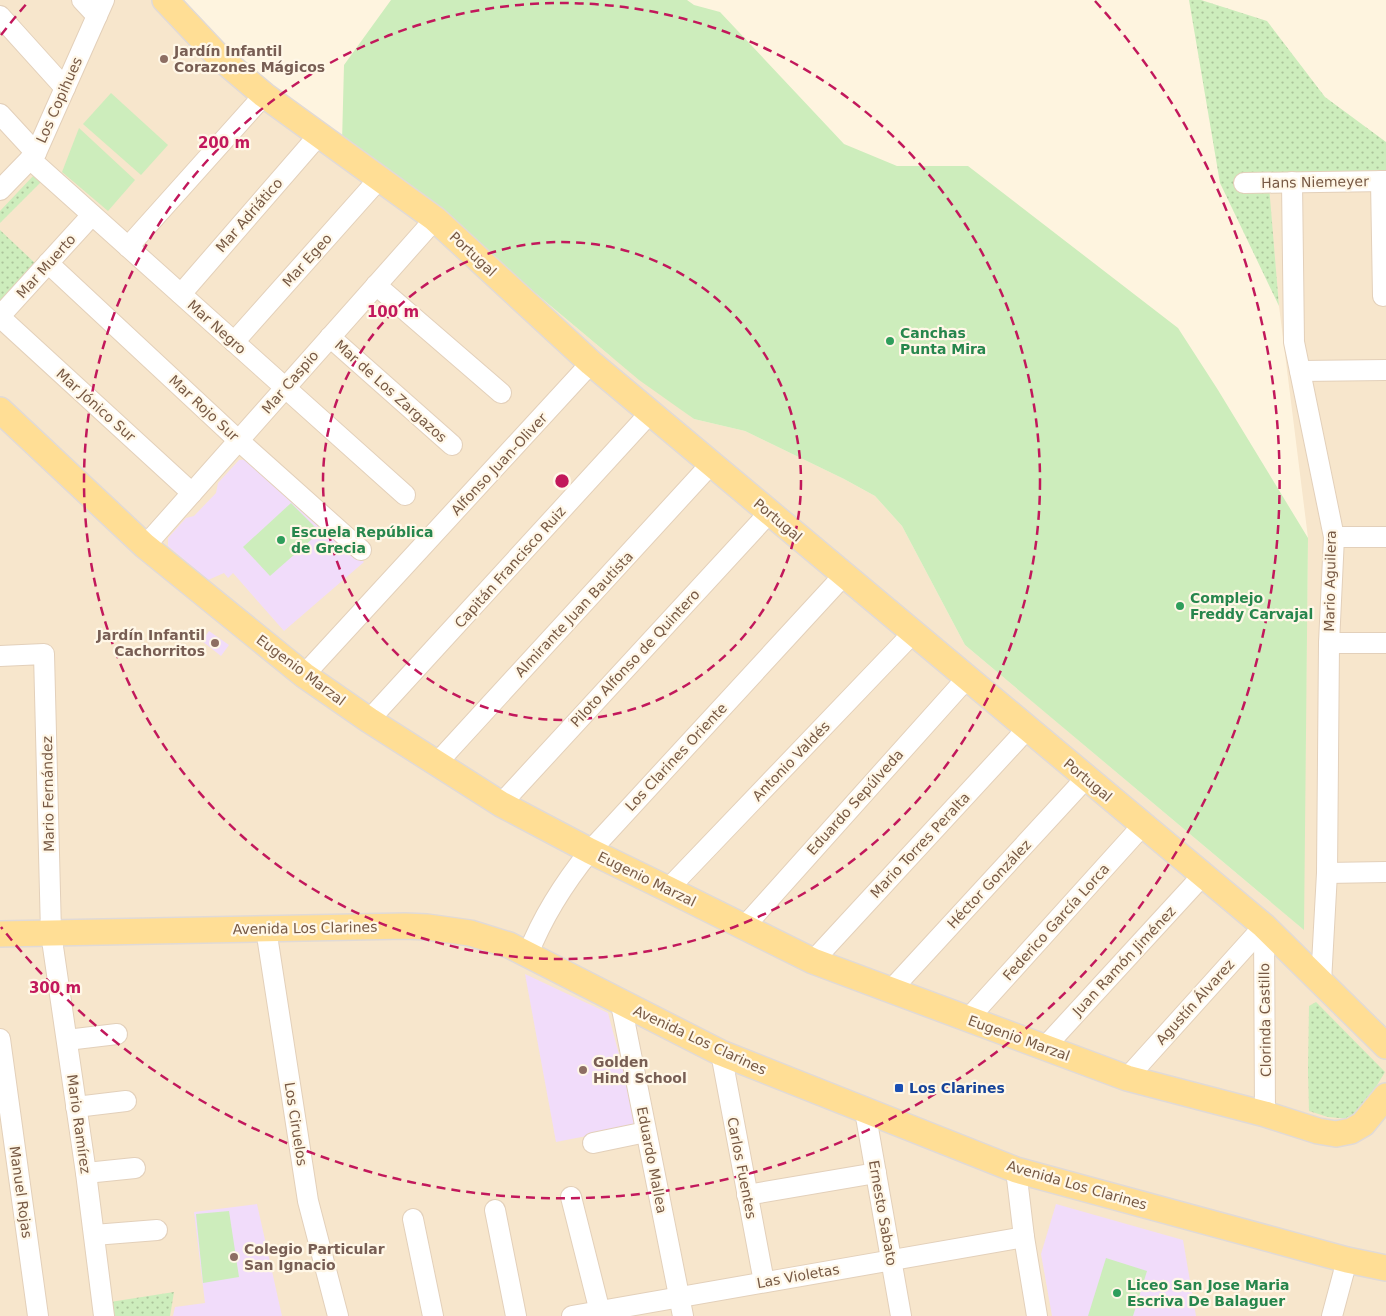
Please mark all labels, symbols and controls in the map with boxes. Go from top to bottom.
place label: Jardín Infantil Corazones Mágicos [173,43,325,75]
marker: Jardín Infantil Corazones Mágicos [158,53,170,65]
street label: Los Copihues [33,54,85,146]
text: 200 m [198,134,250,152]
street label: Hans Niemeyer [1261,173,1369,191]
street label: Mar Adriático [212,175,286,255]
street label: Portugal [446,228,500,280]
street label: Mar Egeo [279,230,335,290]
street label: Mar Muerto [13,231,79,301]
street label: Mar Negro [185,297,249,357]
text: 100 m [367,303,419,321]
place label: Canchas Punta Mira [900,325,986,357]
marker: Canchas Punta Mira [884,335,896,347]
street label: Mar de Los Zargazos [332,337,450,445]
street label: Mar Caspio [258,347,322,417]
street label: Mar Jónico Sur [53,365,139,445]
street label: Mar Rojo Sur [166,372,242,444]
street label: Alfonso Juan-Oliver [448,410,551,518]
centre of rings [553,472,571,490]
street label: Portugal [751,495,805,545]
street label: Capitán Francisco Ruiz [451,503,569,631]
place label: Escuela República de Grecia [291,524,433,556]
street label: Mario Aguilera [1321,530,1339,632]
marker: Escuela República de Grecia [275,534,287,546]
street label: Almirante Juan Bautista [512,548,636,680]
street label: Piloto Alfonso de Quintero [567,586,703,730]
place label: Complejo Freddy Carvajal [1190,590,1313,622]
marker: Complejo Freddy Carvajal [1174,600,1186,612]
place label: Jardín Infantil Cachorritos [96,627,205,659]
street label: Eugenio Marzal [253,631,349,709]
marker: Jardín Infantil Cachorritos [209,637,221,649]
street label: Los Clarines Oriente [622,700,730,814]
street label: Antonio Valdés [749,718,833,804]
street label: Mario Fernández [39,736,57,852]
street label: Eduardo Sepúlveda [804,746,906,858]
street label: Portugal [1061,755,1115,805]
street label: Mario Torres Peralta [867,789,973,901]
street label: Héctor González [944,836,1034,932]
street label: Eugenio Marzal [595,848,699,910]
street label: Federico García Lorca [999,860,1113,984]
street label: Juan Ramón Jiménez [1069,903,1179,1020]
street label: Avenida Los Clarines [232,919,378,937]
street label: Agustín Álvarez [1153,956,1237,1048]
street label: Clorinda Castillo [1256,963,1274,1077]
text: 300 m [29,979,81,997]
street label: Avenida Los Clarines [631,1002,769,1078]
street label: Eugenio Marzal [966,1012,1072,1064]
place label: Golden Hind School [593,1054,687,1086]
marker: Golden Hind School [577,1064,589,1076]
street label: Mario Ramírez [64,1073,94,1175]
place label: Los Clarines [909,1080,1005,1096]
street label: Los Ciruelos [281,1081,311,1167]
marker: Los Clarines [893,1082,905,1094]
street label: Eduardo Mallea [634,1105,670,1215]
street label: Carlos Fuentes [724,1116,760,1220]
street label: Manuel Rojas [7,1145,35,1239]
street label: Avenida Los Clarines [1005,1157,1149,1213]
street label: Ernesto Sabato [866,1159,900,1267]
place label: Colegio Particular San Ignacio [244,1241,385,1273]
marker: Colegio Particular San Ignacio [228,1251,240,1263]
street label: Las Violetas [755,1261,841,1291]
place label: Liceo San Jose Maria Escriva De Balaguer [1127,1277,1289,1309]
marker: Liceo San Jose Maria Escriva De Balaguer [1111,1287,1123,1299]

